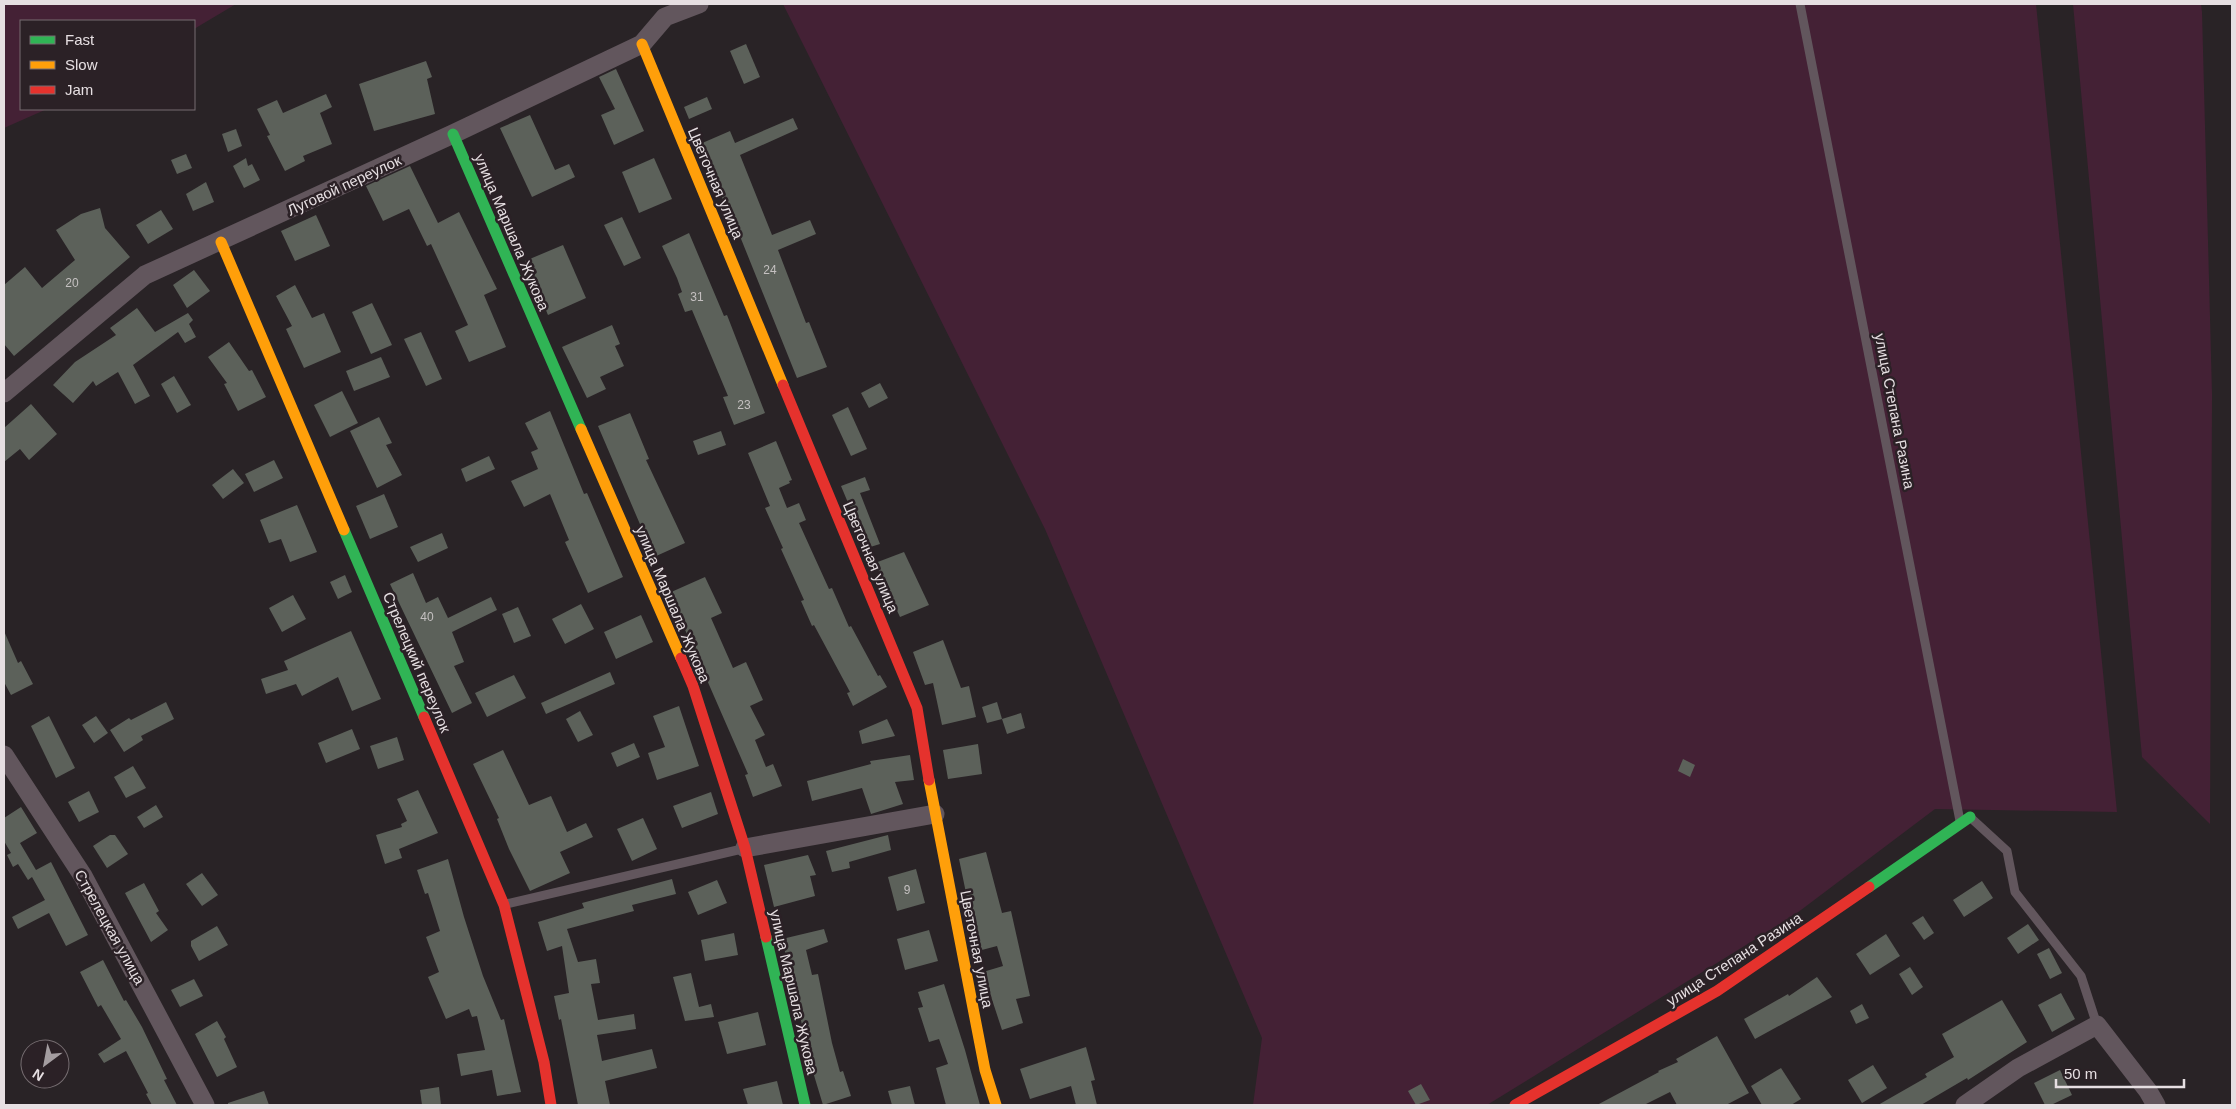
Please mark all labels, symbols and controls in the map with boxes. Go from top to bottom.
legend [20,20,195,110]
text: Fast [65,31,95,48]
text: Slow [65,56,98,73]
text: Jam [65,81,93,98]
street label: Цветочная улица [685,125,747,242]
street label: Луговой переулок [284,151,404,219]
street label: улица Маршала Жукова [471,151,553,314]
house number: 24 [763,263,777,277]
house number: 20 [65,276,79,290]
house number: 31 [690,290,704,304]
street label: улица Степана Разина [1872,332,1919,491]
house number: 23 [737,398,751,412]
street label: Цветочная улица [840,499,902,616]
street label: улица Маршала Жукова [632,523,714,686]
street label: Стрелецкий переулок [380,589,455,735]
house number: 40 [420,610,434,624]
street label: Стрелецкая улица [71,867,149,988]
house number: 9 [904,883,911,897]
street label: Цветочная улица [957,889,997,1010]
street label: улица Маршала Жукова [767,908,821,1077]
street label: улица Степана Разина [1663,908,1805,1009]
north arrow [20,1039,70,1089]
scale bar [2056,1056,2184,1088]
text: 50 m [2064,1065,2097,1082]
text: N [30,1066,47,1084]

